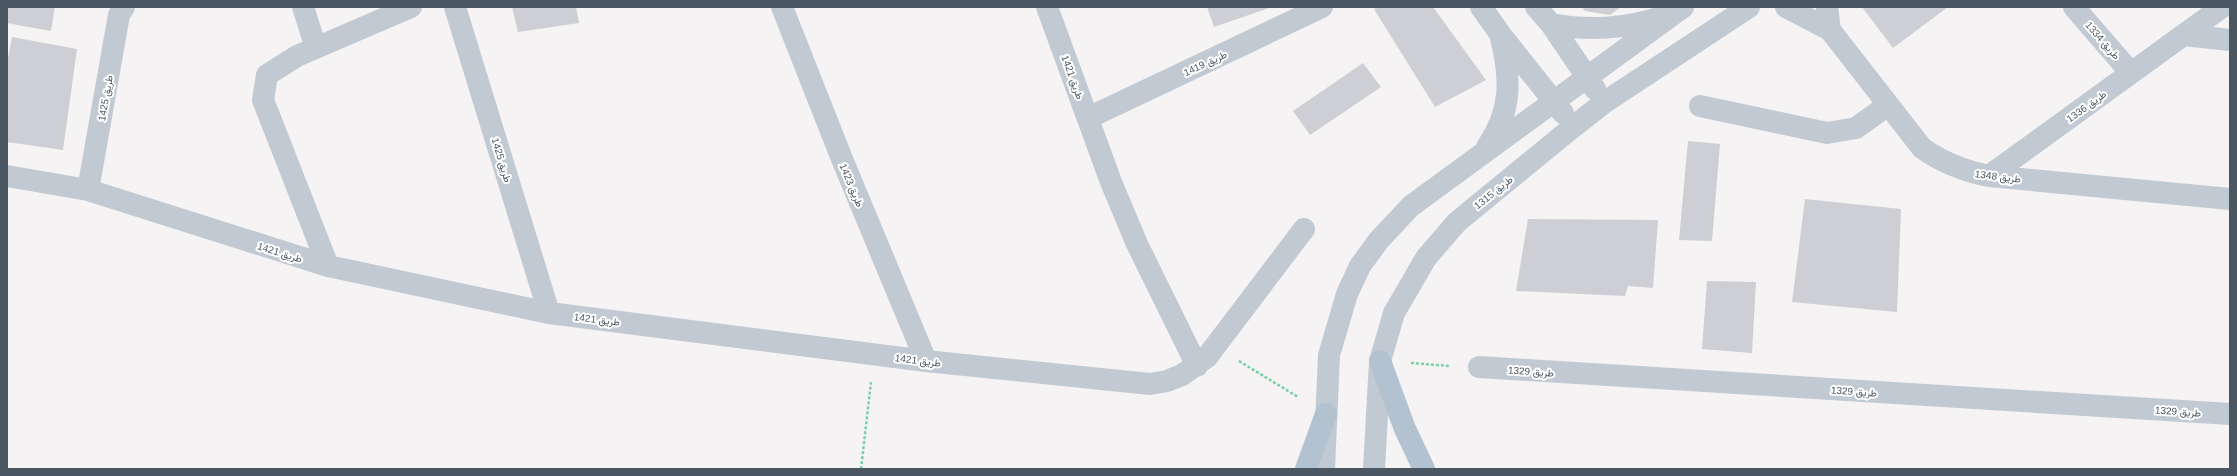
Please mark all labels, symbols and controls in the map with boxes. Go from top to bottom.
street label: طريق 1334 [2083,19,2122,62]
street label: طريق 1419 [1182,48,1229,79]
street label: طريق 1421 [1059,54,1086,102]
street label: طريق 1425 [96,74,116,122]
street label: طريق 1336 [2064,88,2109,125]
street label: طريق 1425 [489,136,514,185]
street label: طريق 1423 [837,162,866,209]
street label: طريق 1348 [1974,168,2022,186]
street label: طريق 1315 [1472,173,1516,212]
street label: طريق 1421 [256,240,304,266]
street label: طريق 1421 [573,311,621,329]
street label: طريق 1421 [894,352,942,370]
street label: طريق 1329 [1507,364,1555,380]
street label: طريق 1329 [1830,384,1878,400]
street label: طريق 1329 [2154,404,2202,420]

